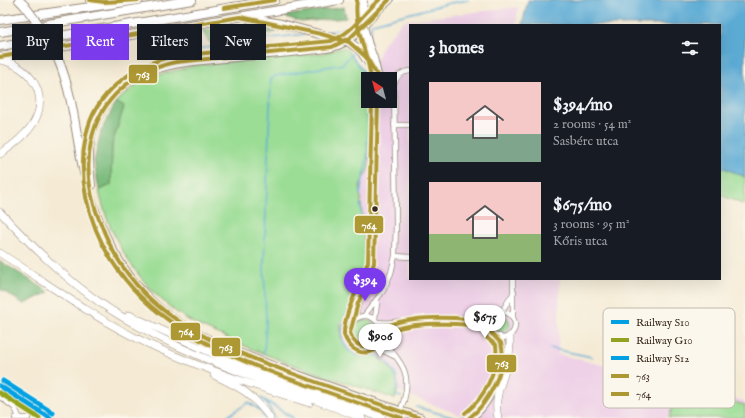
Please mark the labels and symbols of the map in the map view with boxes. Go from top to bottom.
line badge: 763 [128,64,158,84]
text: 763 [136,68,150,82]
north arrow [361,72,397,108]
unlabelled marker [370,204,380,214]
line badge: 764 [354,215,384,234]
text: 764 [361,219,377,233]
pin: $394 [341,268,389,302]
pin: $675 [461,305,509,339]
legend [603,308,735,408]
text: Railway S10 [636,316,690,330]
line badge: 764 [170,322,201,341]
pin: $906 [356,324,404,358]
text: 764 [178,325,194,339]
text: Railway G10 [636,334,693,348]
line badge: 763 [211,337,241,357]
text: 763 [219,341,233,355]
text: Railway S12 [636,352,689,366]
line badge: 763 [486,354,517,373]
text: 763 [495,357,509,371]
text: 763 [636,370,650,384]
text: 764 [636,388,652,402]

